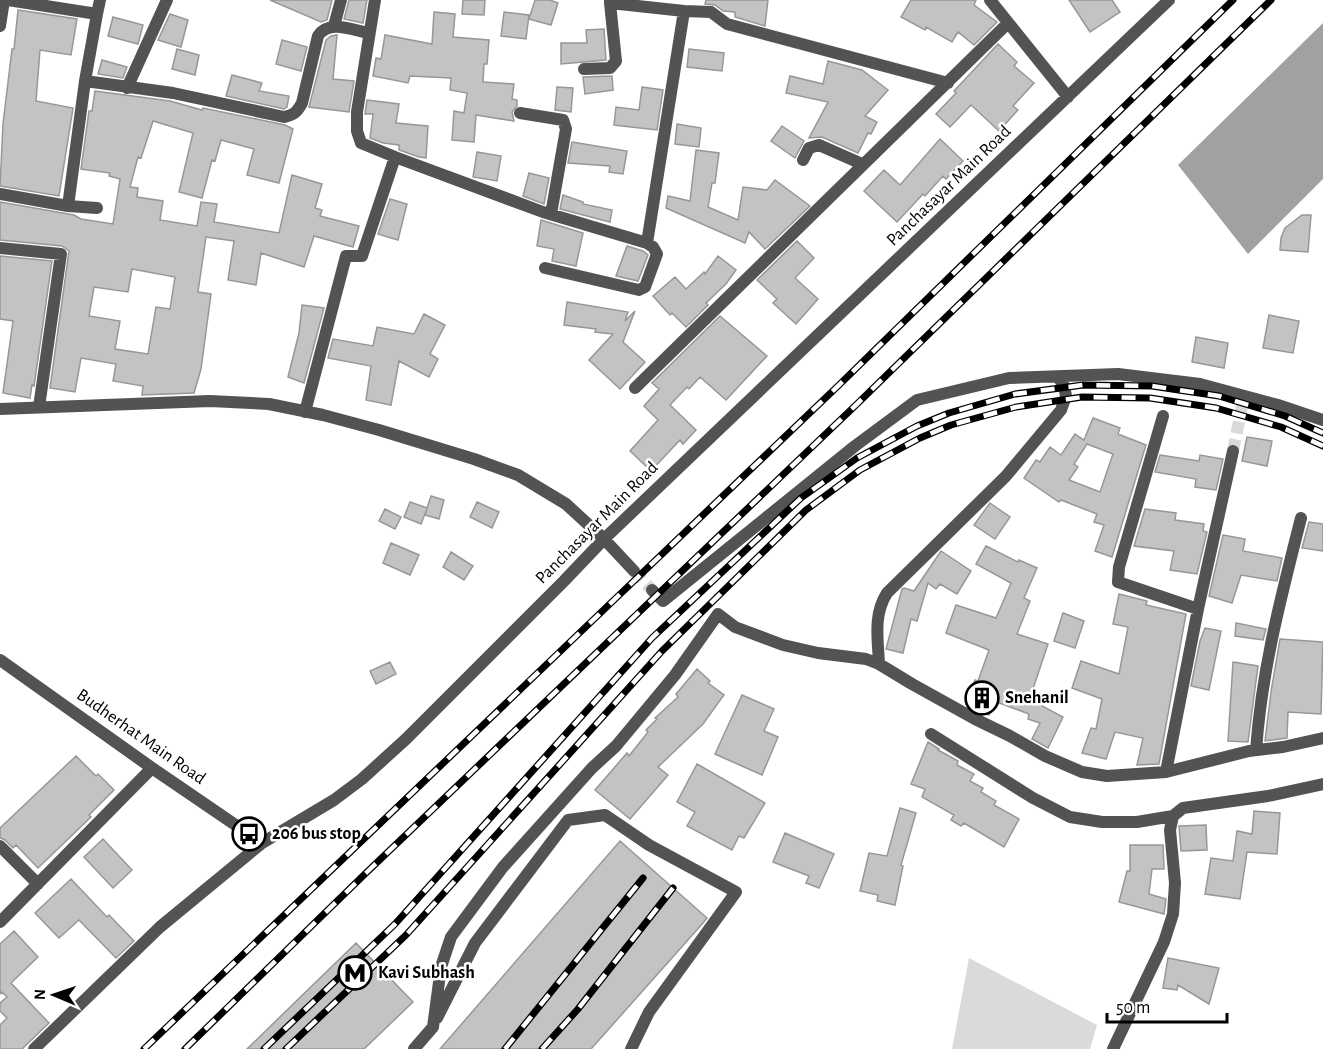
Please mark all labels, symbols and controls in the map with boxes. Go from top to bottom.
street label: Panchasayar Main Road [883,122,1015,250]
street label: Panchasayar Main Road [532,458,662,588]
building icon: Snehanil [964,680,1000,716]
street label: Budherhat Main Road [73,686,209,788]
place label: Snehanil [1005,689,1069,707]
bus stop icon: 206 bus stop [231,816,267,852]
place label: 206 bus stop [272,825,361,843]
metro station icon: Kavi Subhash [337,955,373,991]
place label: Kavi Subhash [378,964,475,982]
north arrow [24,965,84,1025]
scale bar [1107,986,1227,1024]
text: N [32,989,48,1000]
text: 50 m [1116,999,1150,1017]

